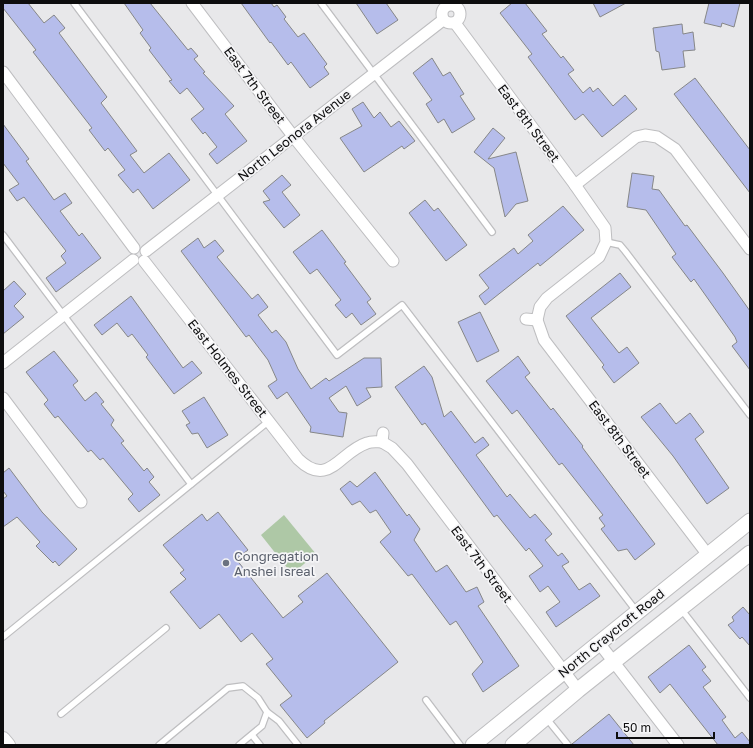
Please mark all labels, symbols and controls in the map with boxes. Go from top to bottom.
street label: East 7th Street [221,43,289,127]
street label: East 8th Street [495,81,563,165]
street label: North Leonora Avenue [234,86,354,184]
street label: East Holmes Street [185,316,271,420]
street label: East 8th Street [586,397,654,481]
street label: East 7th Street [448,522,516,606]
place label: Congregation Anshei Isreal [234,548,319,579]
marker: Congregation Anshei Isreal [221,558,231,568]
street label: North Craycroft Road [555,585,667,681]
scale bar [617,714,714,740]
text: 50 m [623,720,651,735]

